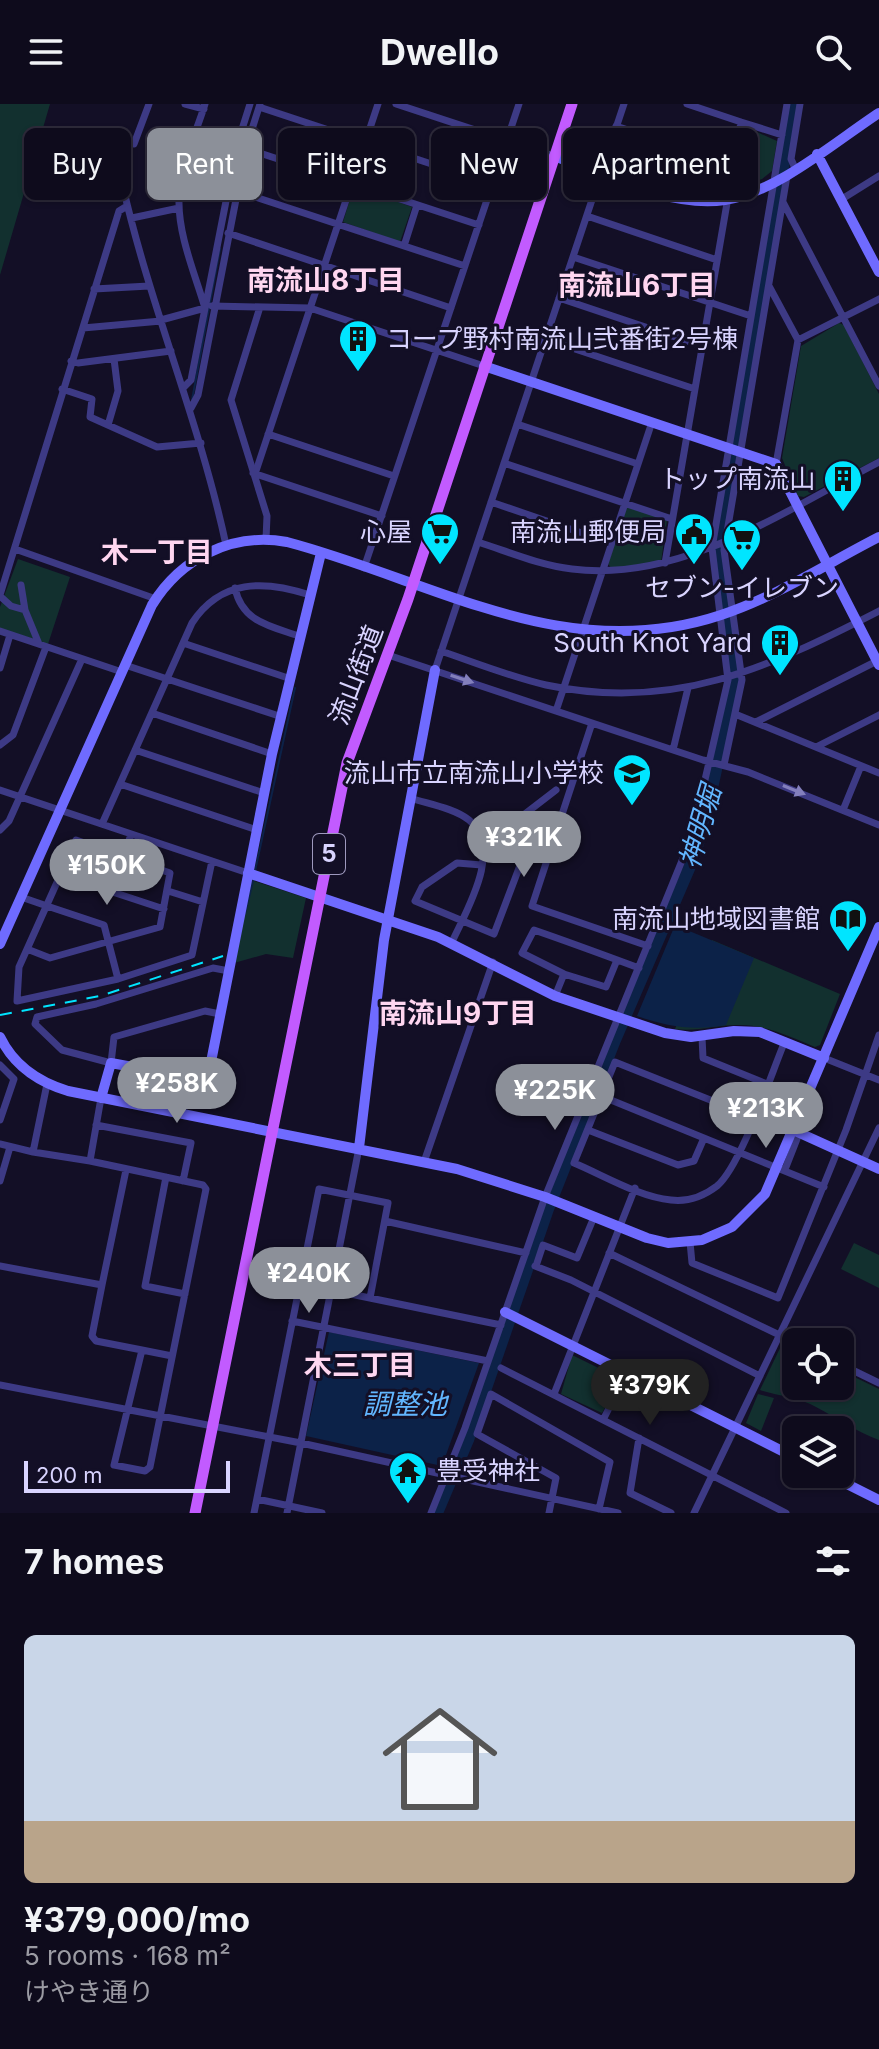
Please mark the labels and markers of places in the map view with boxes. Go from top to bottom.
building icon: コープ野村南流山弐番街2号棟 [337,318,379,373]
place label: コープ野村南流山弐番街2号棟 [386,323,738,354]
building icon: トップ南流山 [822,458,864,513]
place label: トップ南流山 [659,463,815,494]
supermarket icon: 心屋 [419,511,461,566]
public building icon: 南流山郵便局 [673,511,715,566]
place label: 心屋 [360,516,412,547]
place label: 南流山郵便局 [510,516,666,547]
supermarket icon: セブン-イレブン [721,517,763,572]
place label: セブン-イレブン [645,572,839,603]
building icon: South Knot Yard [759,622,801,677]
place label: South Knot Yard [553,627,752,658]
school or university icon: 流山市立南流山小学校 [611,752,653,807]
place label: 流山市立南流山小学校 [344,757,604,788]
pin: ¥321K [468,811,580,879]
pin: ¥150K [51,839,163,907]
library icon: 南流山地域図書館 [827,898,869,953]
place label: 南流山地域図書館 [612,903,820,934]
pin: ¥258K [121,1057,233,1125]
pin: ¥225K [499,1064,611,1132]
pin: ¥213K [710,1082,822,1150]
pin: ¥240K [253,1247,365,1315]
pin: ¥379K [594,1359,706,1427]
temple icon: 豊受神社 [387,1450,429,1505]
place label: 豊受神社 [436,1455,540,1486]

